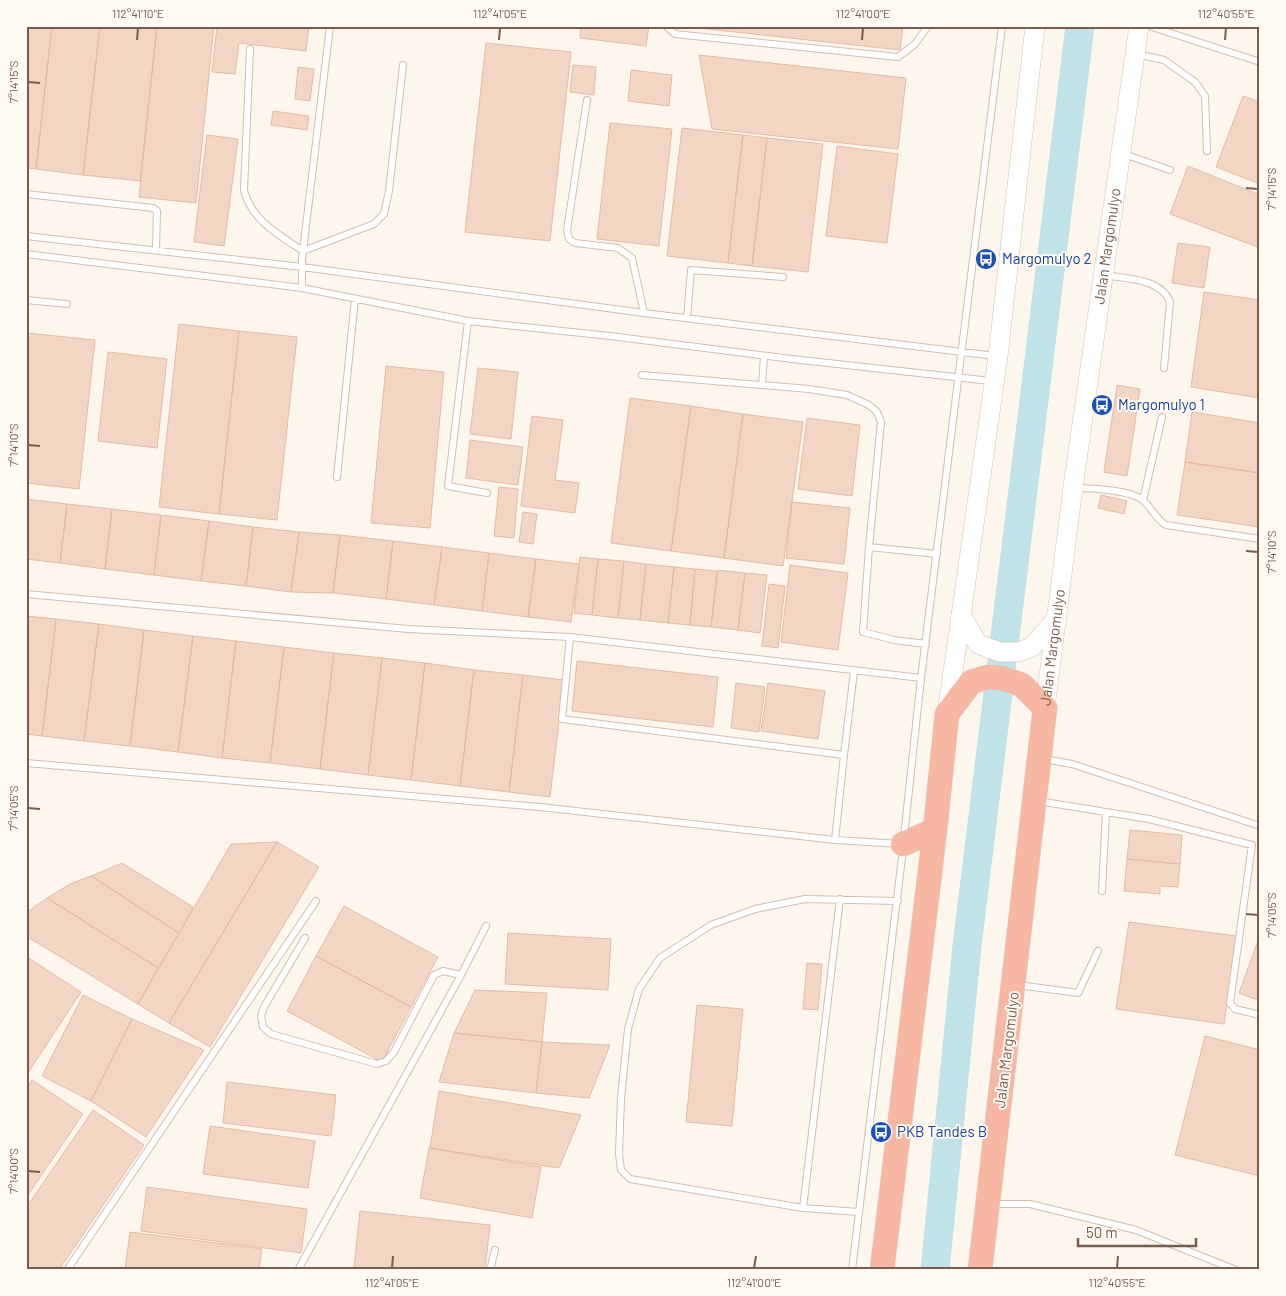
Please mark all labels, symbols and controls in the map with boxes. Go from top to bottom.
text: 112°41'10"E [112,6,164,20]
text: 112°41'05"E [473,6,527,20]
text: 112°41'00"E [836,6,890,20]
text: 112°40'55"E [1197,6,1255,20]
text: 7°14'15"S [6,61,20,104]
text: 7°14'15"S [1264,168,1278,211]
street label: Jalan Margomulyo [1089,187,1124,305]
bus stop icon: Margomulyo 2 [974,247,998,271]
place label: Margomulyo 2 [1002,249,1092,267]
bus stop icon: Margomulyo 1 [1090,393,1114,417]
place label: Margomulyo 1 [1118,395,1205,413]
text: 7°14'10"S [6,423,20,467]
text: 7°14'10"S [1264,530,1278,574]
street label: Jalan Margomulyo [1035,588,1068,707]
text: 7°14'05"S [6,785,20,831]
text: 7°14'05"S [1264,892,1278,938]
street label: Jalan Margomulyo [990,991,1022,1109]
bus stop icon: PKB Tandes B [869,1120,893,1144]
place label: PKB Tandes B [897,1122,987,1140]
text: 7°14'00"S [6,1148,20,1194]
scale bar [1078,1216,1196,1248]
text: 50 m [1086,1223,1118,1241]
text: 112°41'05"E [365,1275,419,1289]
text: 112°41'00"E [727,1275,781,1289]
text: 112°40'55"E [1088,1275,1146,1289]

